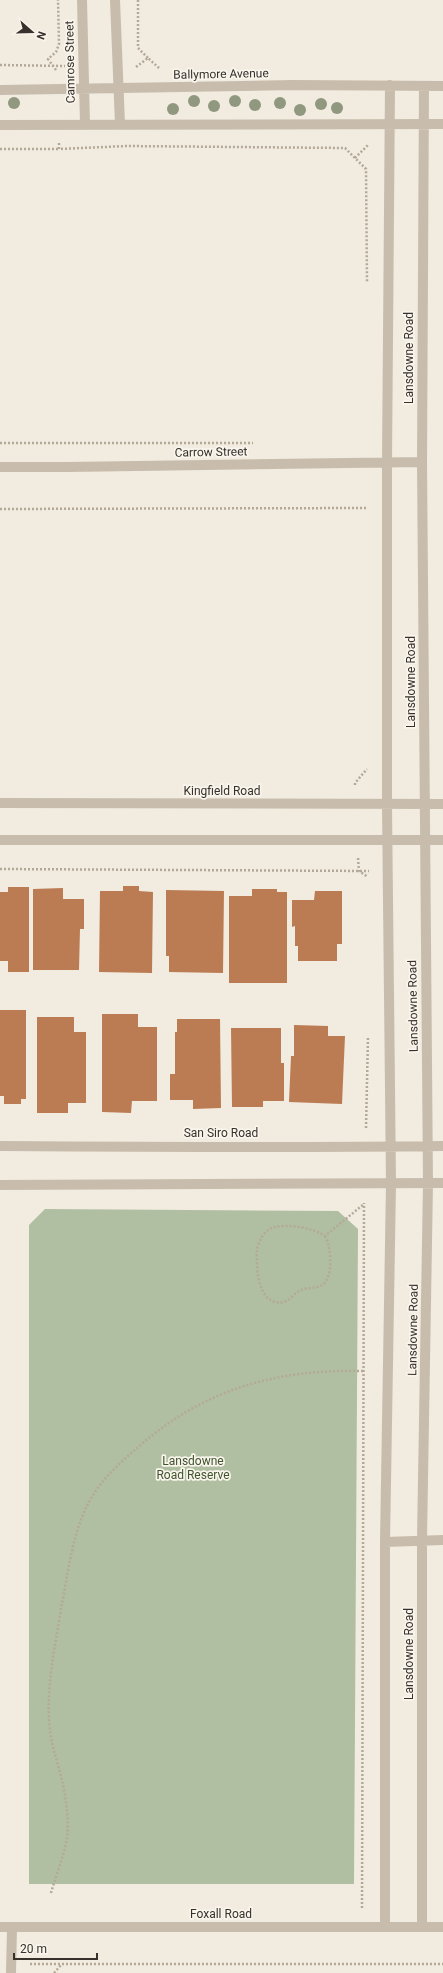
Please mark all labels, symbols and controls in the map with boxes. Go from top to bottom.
north arrow [12,12,52,52]
street label: Camrose Street [62,20,78,104]
text: N [33,29,48,41]
street label: Ballymore Avenue [173,66,269,82]
street label: Lansdowne Road [402,312,416,404]
street label: Carrow Street [174,444,248,460]
street label: Lansdowne Road [404,636,418,728]
street label: Kingfield Road [183,784,261,798]
street label: Lansdowne Road [405,960,421,1052]
street label: San Siro Road [184,1126,258,1140]
street label: Lansdowne Road [405,1284,421,1376]
park label: Lansdowne Road Reserve [156,1454,230,1482]
street label: Lansdowne Road [402,1608,416,1700]
street label: Foxall Road [190,1907,252,1921]
scale bar [14,1935,97,1961]
text: 20 m [20,1942,47,1956]

